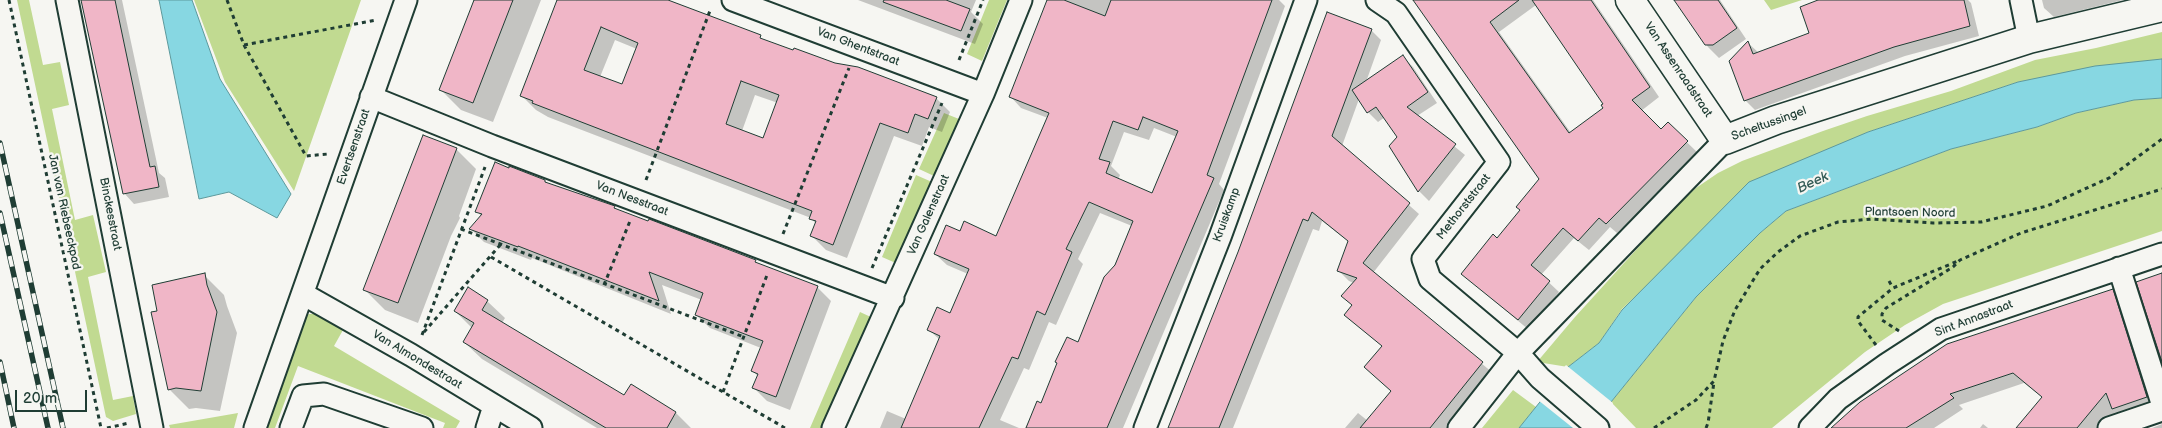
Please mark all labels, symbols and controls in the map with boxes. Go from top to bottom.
street label: Van Assenraadstraat [1641,20,1715,120]
street label: Van Ghentstraat [815,25,901,69]
street label: Scheltussingel [1730,104,1808,144]
street label: Evertsenstraat [334,107,374,187]
street label: Jan van Riebeeckpad [45,153,83,271]
water label: Beek [1795,168,1831,198]
street label: Methorststraat [1434,171,1494,243]
street label: Van Galenstraat [905,173,953,257]
street label: Binckesstraat [96,176,124,252]
street label: Van Nesstraat [594,179,670,219]
street label: Kruiskamp [1211,186,1243,244]
street label: Plantsoen Noord [1864,205,1956,221]
street label: Sint Annastraat [1933,298,2015,340]
street label: Van Almondestraat [370,328,464,392]
scale bar [18,380,90,412]
text: 20 m [23,389,57,408]

